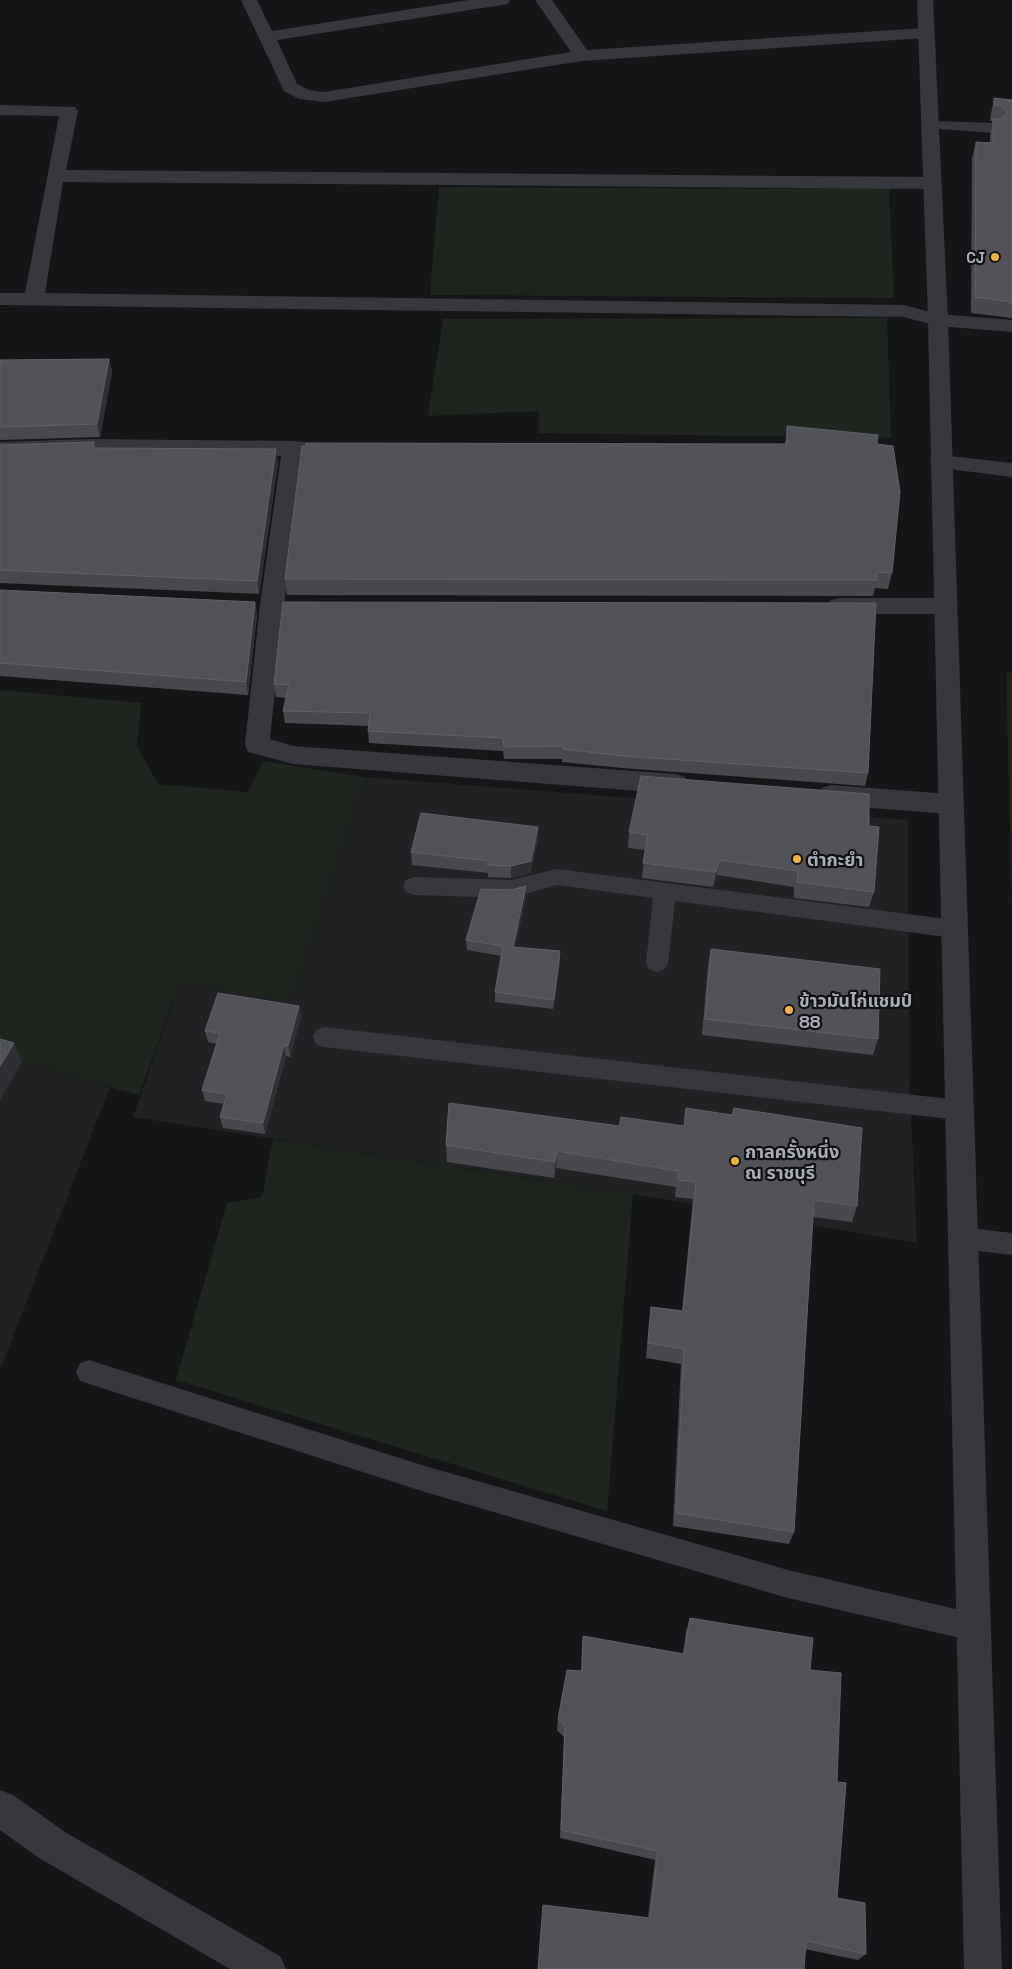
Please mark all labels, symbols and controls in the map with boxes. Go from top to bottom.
place label: CJ [966,248,985,267]
marker: CJ [989,251,1001,263]
place label: ตำกะยำ [807,848,863,871]
marker: ตำกะยำ [791,853,803,865]
place label: ข้าวมันไก่แชมป์ 88 [799,989,912,1033]
marker: ข้าวมันไก่แชมป์ 88 [783,1004,795,1016]
place label: กาลครั้งหนึ่ง ณ ราชบุรี [745,1139,839,1184]
marker: กาลครั้งหนึ่ง ณ ราชบุรี [729,1155,741,1167]

